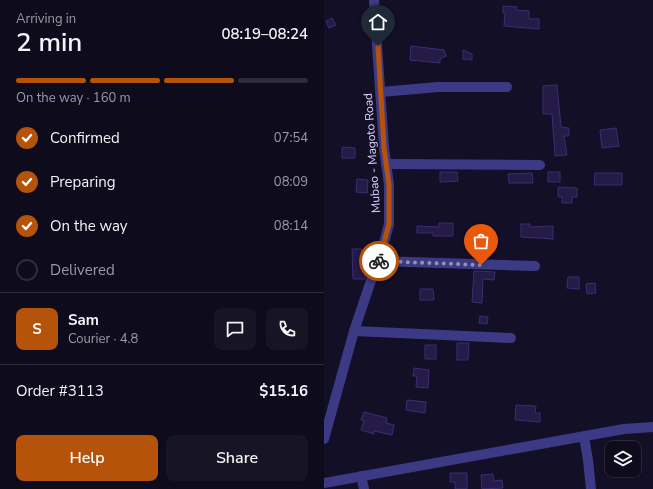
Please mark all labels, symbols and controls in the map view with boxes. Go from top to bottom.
pin [361,5,395,46]
text: Arriving in [16,10,76,28]
icon: home [367,11,389,33]
text: 08:19–08:24 [221,24,308,44]
text: 2 min [16,25,82,60]
text: On the way · 160 m [16,89,131,107]
street label: Mubao - Magoto Road [360,92,384,214]
icon: check [16,127,38,149]
text: Confirmed [50,128,120,148]
text: 07:54 [274,129,308,147]
icon: check [16,171,38,193]
text: Preparing [50,172,115,192]
text: 08:09 [274,173,308,191]
icon: check [16,215,38,237]
text: On the way [50,216,128,236]
text: 08:14 [274,217,308,235]
pin [464,224,498,265]
icon: bag [470,230,492,252]
courier [359,241,399,281]
icon: bike [368,250,390,272]
text: Delivered [50,260,115,280]
button: chat [214,308,256,350]
button: phone [266,308,308,350]
text: Sam [68,310,99,330]
text: S [32,319,42,339]
text: Courier · 4.8 [68,330,138,348]
text: Order #3113 [16,381,104,401]
text: $15.16 [259,381,308,401]
button: Help [16,435,158,481]
button: Share [166,435,308,481]
map controls [605,441,641,477]
button: layers [605,441,641,477]

